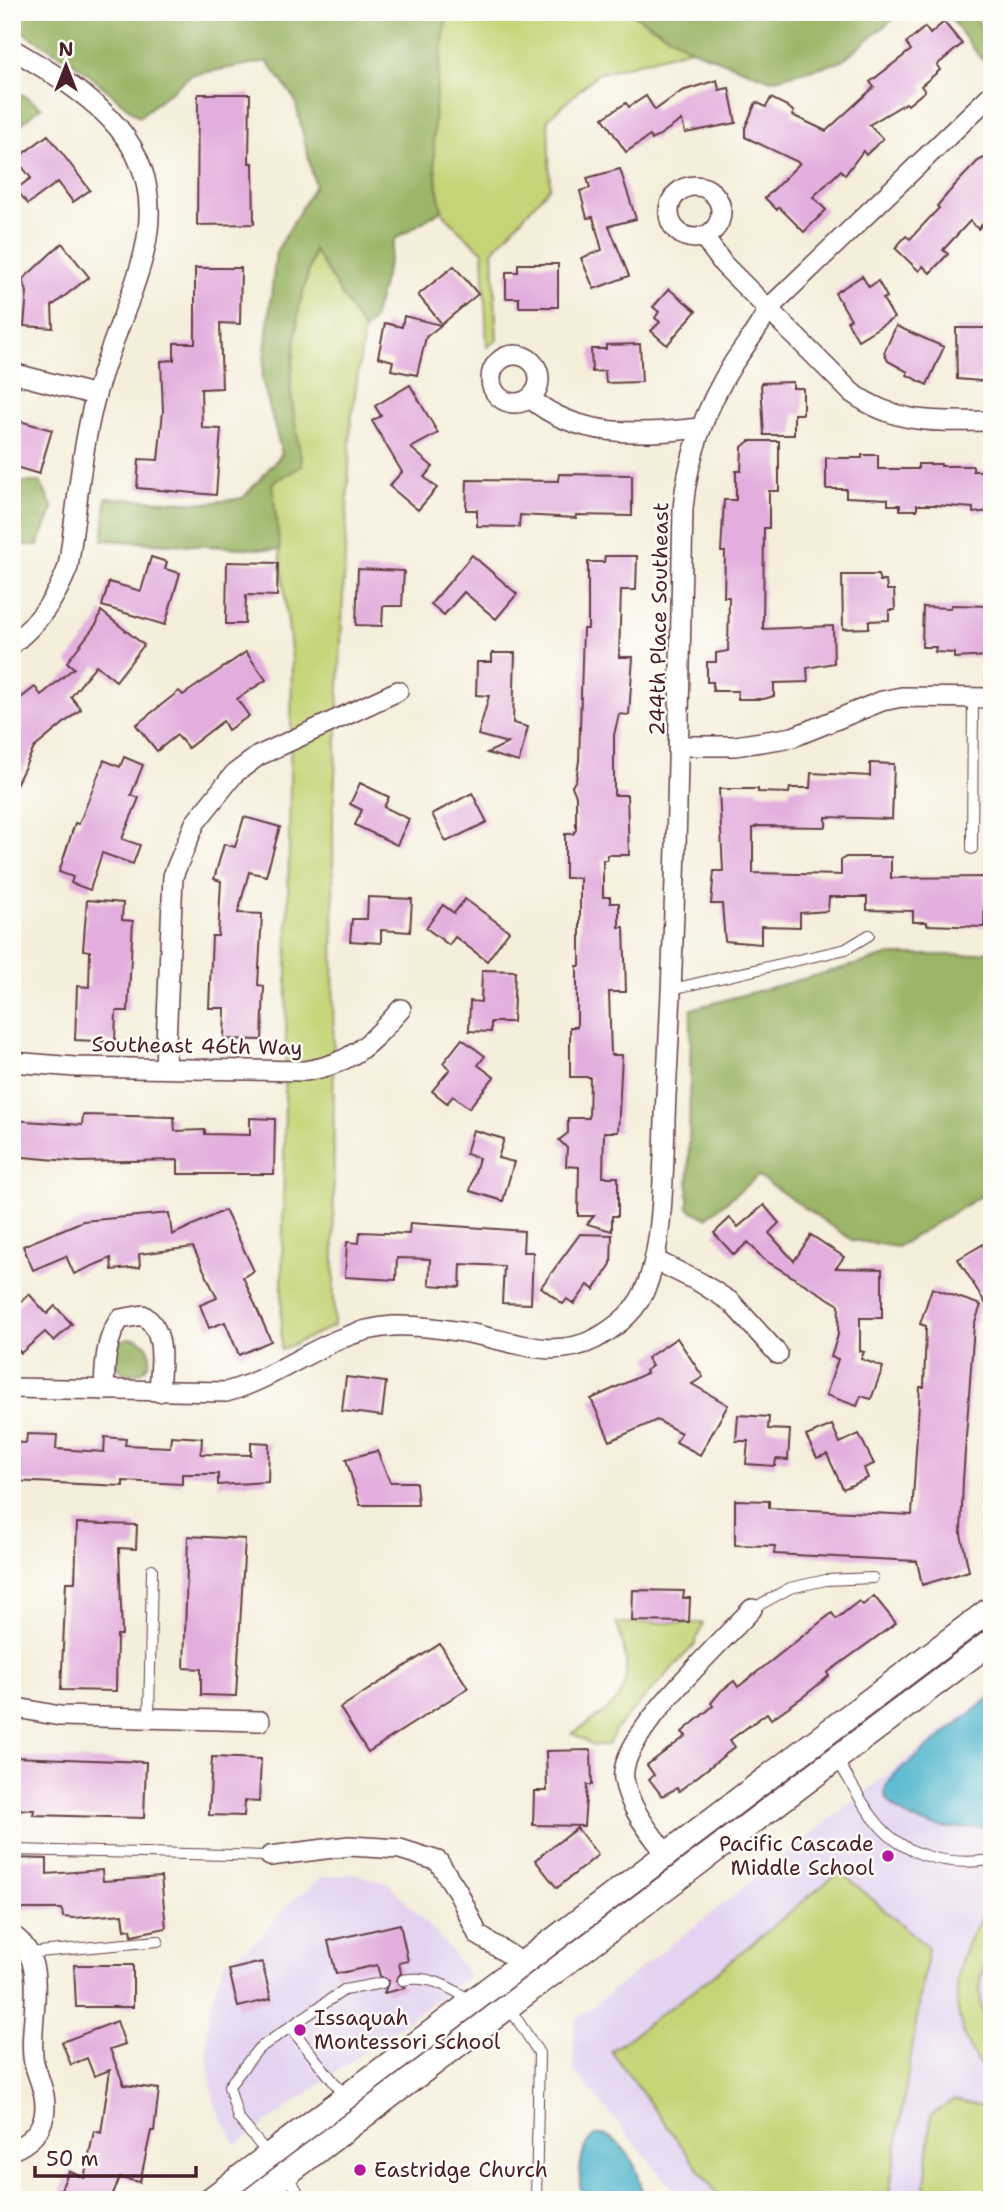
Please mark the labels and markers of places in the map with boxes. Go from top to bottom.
place label: Pacific Cascade Middle School [719,1830,875,1882]
marker: Pacific Cascade Middle School [880,1848,896,1864]
place label: Issaquah Montessori School [314,2004,501,2056]
marker: Issaquah Montessori School [292,2022,308,2038]
place label: Eastridge Church [374,2156,548,2184]
marker: Eastridge Church [352,2162,368,2178]

